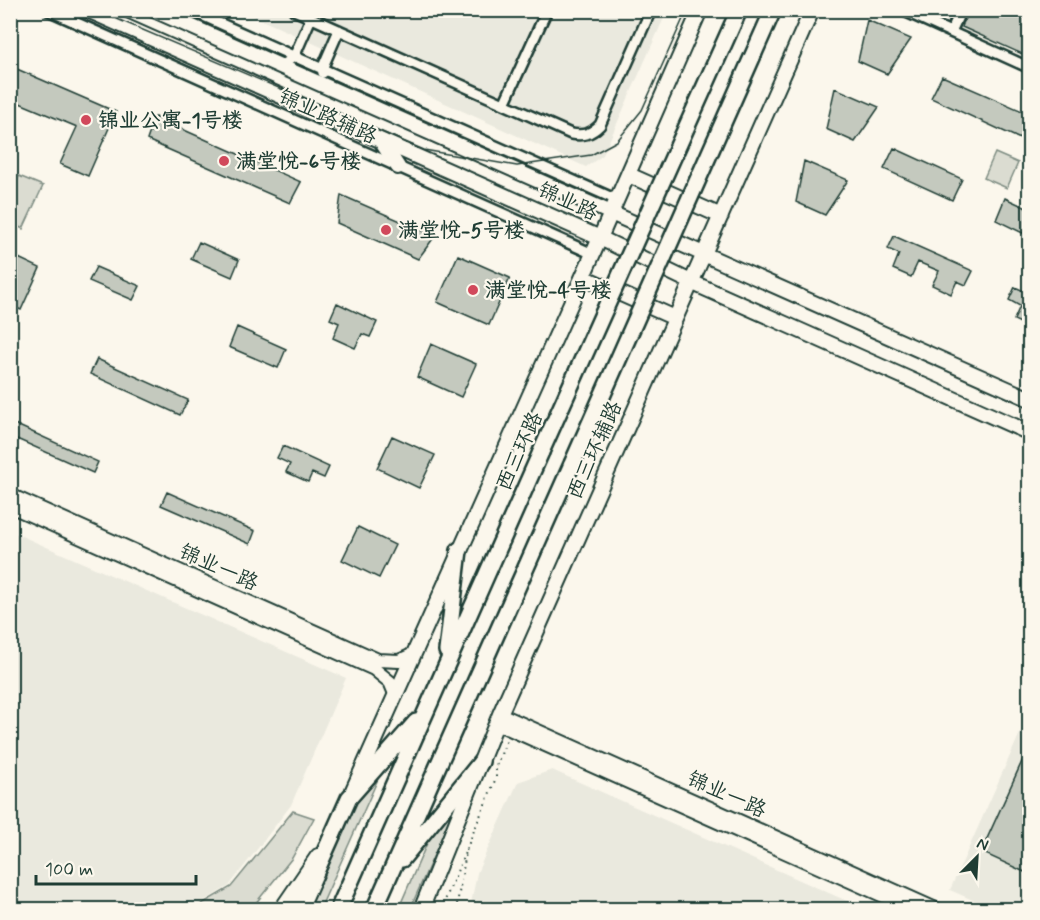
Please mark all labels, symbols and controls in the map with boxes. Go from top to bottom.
street label: 锦业路辅路 [274,83,381,151]
place label: 锦业公寓-1号楼 [98,107,243,135]
marker: 锦业公寓-1号楼 [79,113,93,127]
place label: 满堂悦-6号楼 [236,148,361,176]
marker: 满堂悦-6号楼 [217,154,231,168]
street label: 锦业路 [533,176,602,228]
place label: 满堂悦-5号楼 [398,217,525,245]
marker: 满堂悦-5号楼 [379,223,393,237]
place label: 满堂悦-4号楼 [485,277,612,305]
marker: 满堂悦-4号楼 [466,283,480,297]
street label: 西三环辅路 [561,397,629,504]
street label: 西三环路 [490,407,550,495]
street label: 锦业一路 [175,538,263,598]
street label: 锦业一路 [683,765,771,825]
north arrow [947,827,1007,887]
text: N [973,833,992,856]
scale bar [36,848,196,886]
text: 100 m [45,858,93,882]

